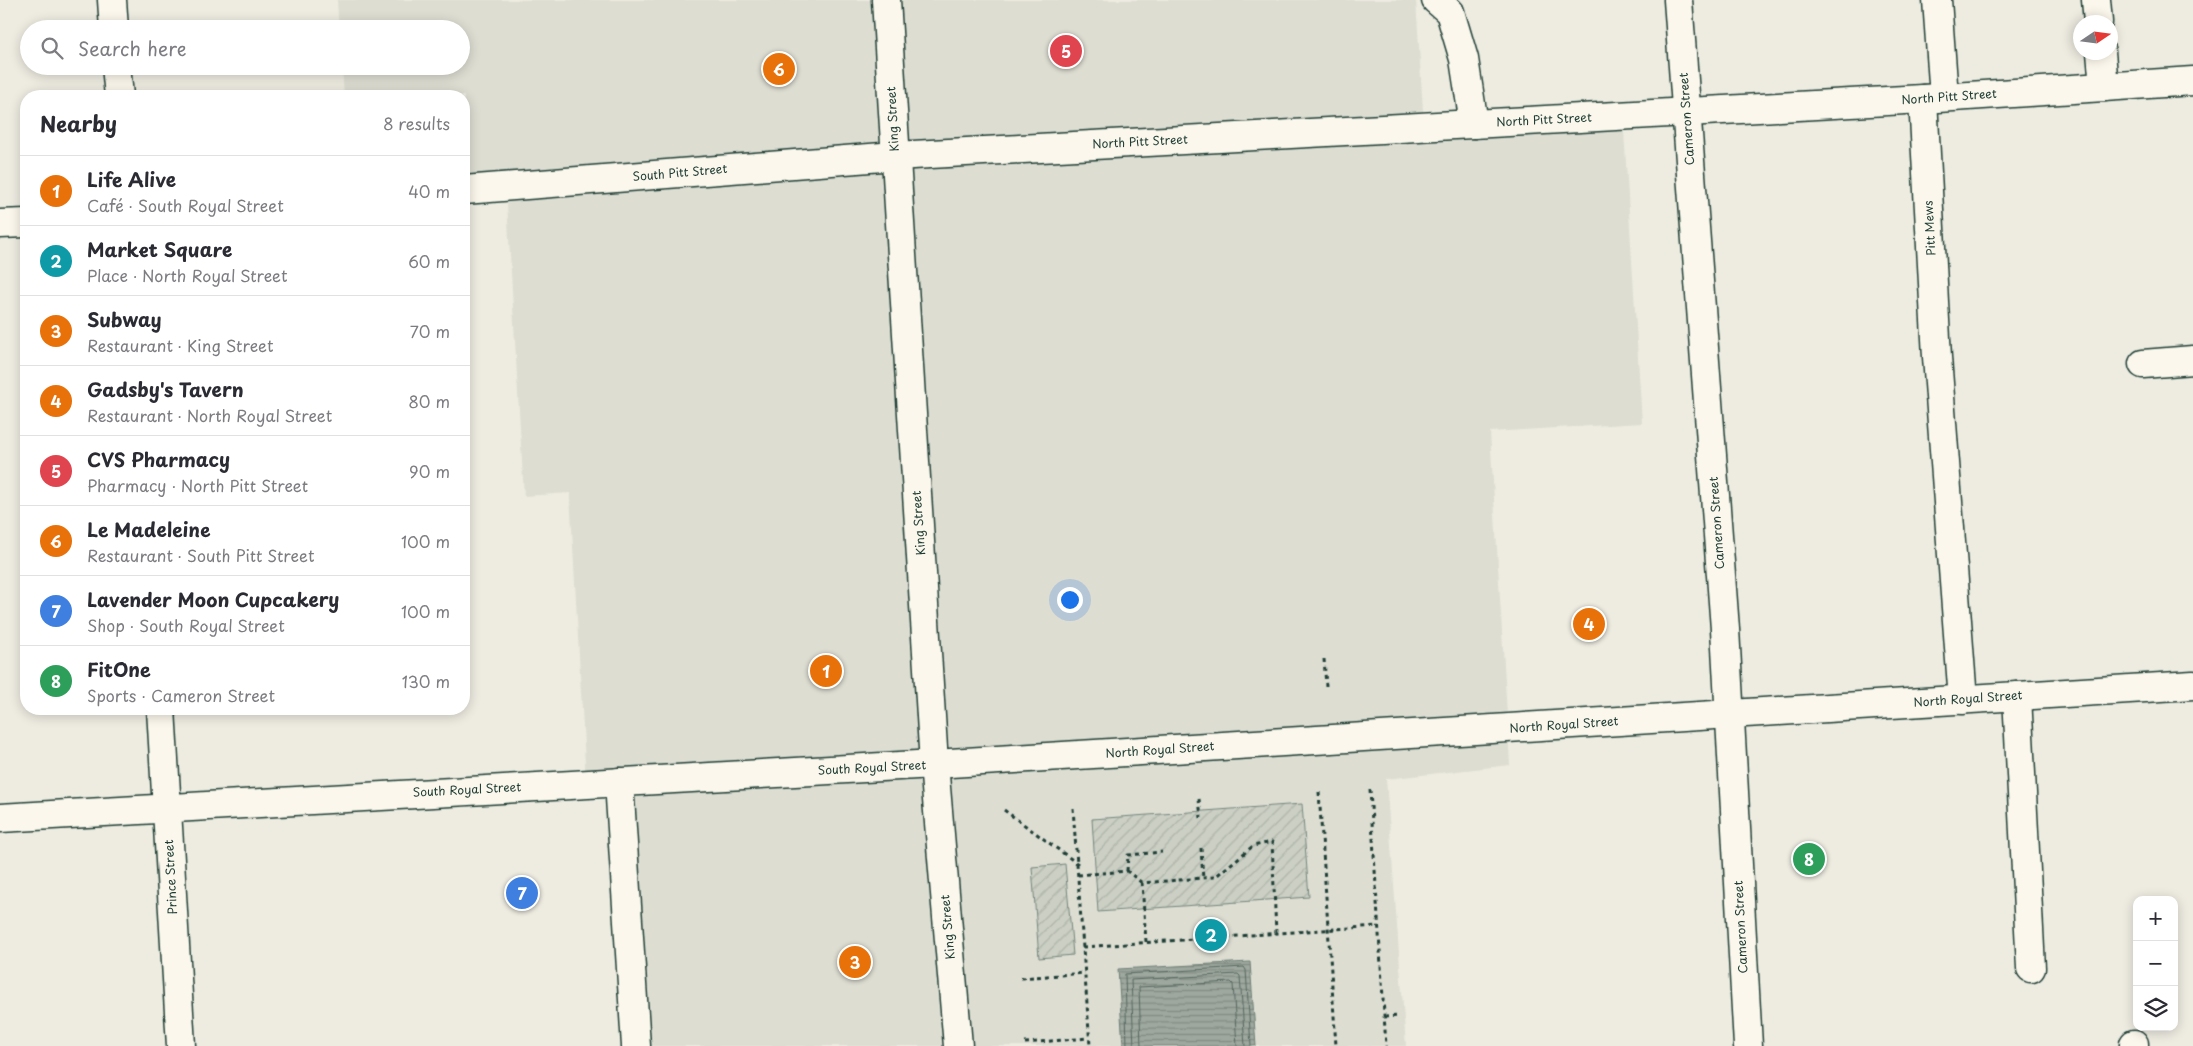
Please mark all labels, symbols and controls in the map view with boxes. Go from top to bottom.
north arrow [2073,15,2118,60]
search box [20,20,470,75]
pin: 5 [1050,32,1082,70]
icon: search [38,34,66,62]
text: Search here [78,34,187,62]
pin: 6 [763,50,795,88]
street label: Cameron Street [1674,72,1698,166]
street label: North Pitt Street [1901,84,1997,108]
street label: King Street [881,86,903,152]
text: Nearby [40,107,117,139]
street label: North Pitt Street [1496,108,1592,130]
text: 8 results [383,111,450,135]
street label: North Pitt Street [1092,130,1188,152]
street label: South Pitt Street [632,159,728,185]
text: Life Alive [87,165,176,193]
text: 1 [52,179,60,203]
text: 40 m [408,179,450,203]
text: Café · South Royal Street [87,193,284,217]
street label: Pitt Mews [1919,199,1939,256]
text: Market Square [87,235,232,263]
text: 2 [50,249,62,273]
text: 60 m [408,249,450,273]
text: Place · North Royal Street [87,263,288,287]
text: Subway [87,305,161,333]
text: 3 [51,319,61,343]
text: 70 m [410,319,450,343]
text: Restaurant · King Street [87,333,274,357]
text: Gadsby's Tavern [87,375,244,403]
text: 4 [51,389,61,413]
text: 80 m [408,389,450,413]
text: Restaurant · North Royal Street [87,403,332,427]
text: CVS Pharmacy [87,445,230,473]
text: 5 [51,459,61,483]
text: 90 m [409,459,450,483]
text: Pharmacy · North Pitt Street [87,473,308,497]
street label: Cameron Street [1704,476,1728,570]
street label: King Street [907,490,929,556]
text: Le Madeleine [87,515,211,543]
text: 6 [50,529,62,553]
text: 100 m [401,529,450,553]
text: Restaurant · South Pitt Street [87,543,314,567]
text: Lavender Moon Cupcakery [87,585,339,613]
your location [1057,587,1083,613]
text: 7 [51,599,61,623]
text: 100 m [401,599,450,623]
pin: 4 [1573,605,1605,643]
text: Shop · South Royal Street [87,613,285,637]
pin: 1 [810,652,842,690]
text: FitOne [87,655,151,683]
text: 8 [51,669,61,693]
text: 130 m [402,669,450,693]
text: Sports · Cameron Street [87,683,275,707]
street label: North Royal Street [1913,685,2023,711]
street label: North Royal Street [1509,711,1619,737]
street label: North Royal Street [1105,736,1215,762]
street label: South Royal Street [817,755,927,779]
street label: South Royal Street [412,777,522,801]
street label: Prince Street [159,839,181,915]
pin: 8 [1793,840,1825,878]
pin: 7 [506,874,538,912]
street label: Cameron Street [1729,880,1751,974]
street label: King Street [935,894,959,960]
map controls [2133,896,2178,1031]
button: + [2133,896,2178,941]
pin: 2 [1195,916,1227,954]
button: − [2133,941,2178,986]
pin: 3 [839,943,871,981]
button: layers [2133,986,2178,1031]

